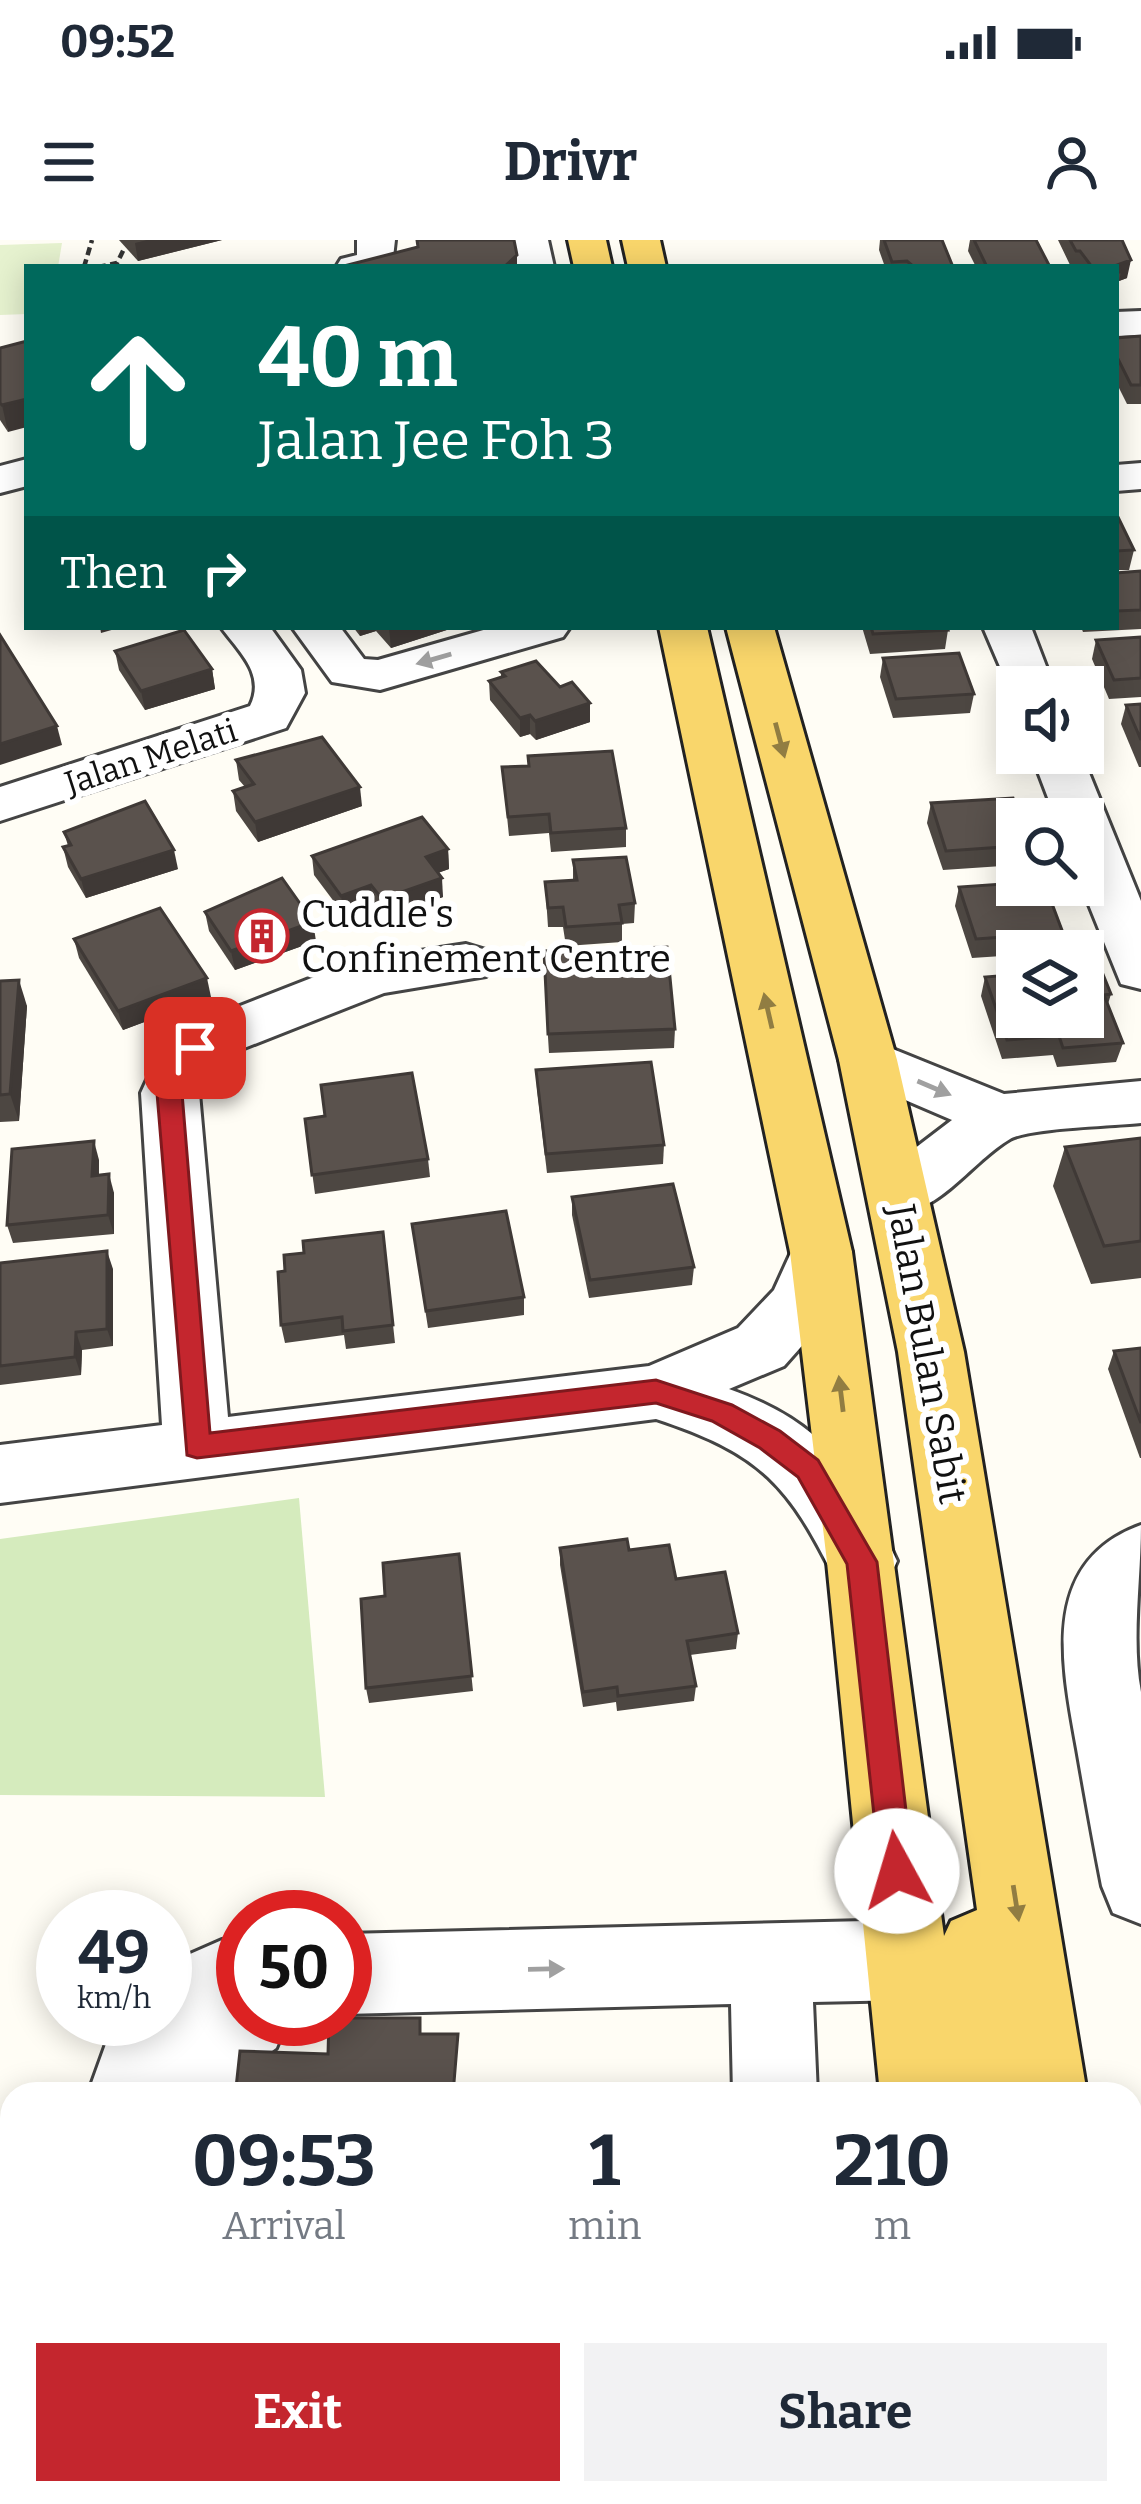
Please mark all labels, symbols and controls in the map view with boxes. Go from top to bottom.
text: 09:52 [60,15,175,69]
icon: menu [36,129,102,195]
icon: person [1039,129,1105,195]
text: Drivr [504,130,637,194]
text: 40 m [258,307,458,408]
icon: ahead [60,312,216,468]
text: Jalan Jee Foh 3 [258,409,615,473]
icon: right [191,540,257,606]
text: Then [60,546,167,600]
one-way arrow [415,651,452,669]
map controls [996,666,1104,1038]
button: sound [996,666,1104,774]
street label: Jalan Melati [59,710,242,804]
one-way arrow [772,722,791,759]
button: search [996,798,1104,906]
place label: Cuddle's Confinement Centre [301,891,671,982]
building icon: Cuddle's Confinement Centre [234,908,290,964]
button: layers [996,930,1104,1038]
one-way arrow [758,992,777,1029]
pin [144,997,246,1099]
icon: arrive [162,1015,228,1081]
one-way arrow [916,1079,952,1098]
street label: Jalan Bulan Sabit [878,1200,976,1507]
one-way arrow [832,1374,851,1412]
position arrow [834,1808,960,1934]
one-way arrow [1007,1885,1026,1922]
speed limit sign: 50 [216,1890,372,2046]
text: 49 [78,1917,150,1989]
one-way arrow [528,1960,566,1979]
text: km/h [77,1980,151,2016]
text: 09:53 [192,2118,376,2204]
text: 1 [589,2118,620,2204]
text: 210 [834,2118,951,2204]
text: Arrival [222,2203,346,2249]
text: min [568,2203,642,2249]
text: m [874,2203,911,2249]
button: Exit [36,2343,560,2481]
button: Share [584,2343,1107,2481]

